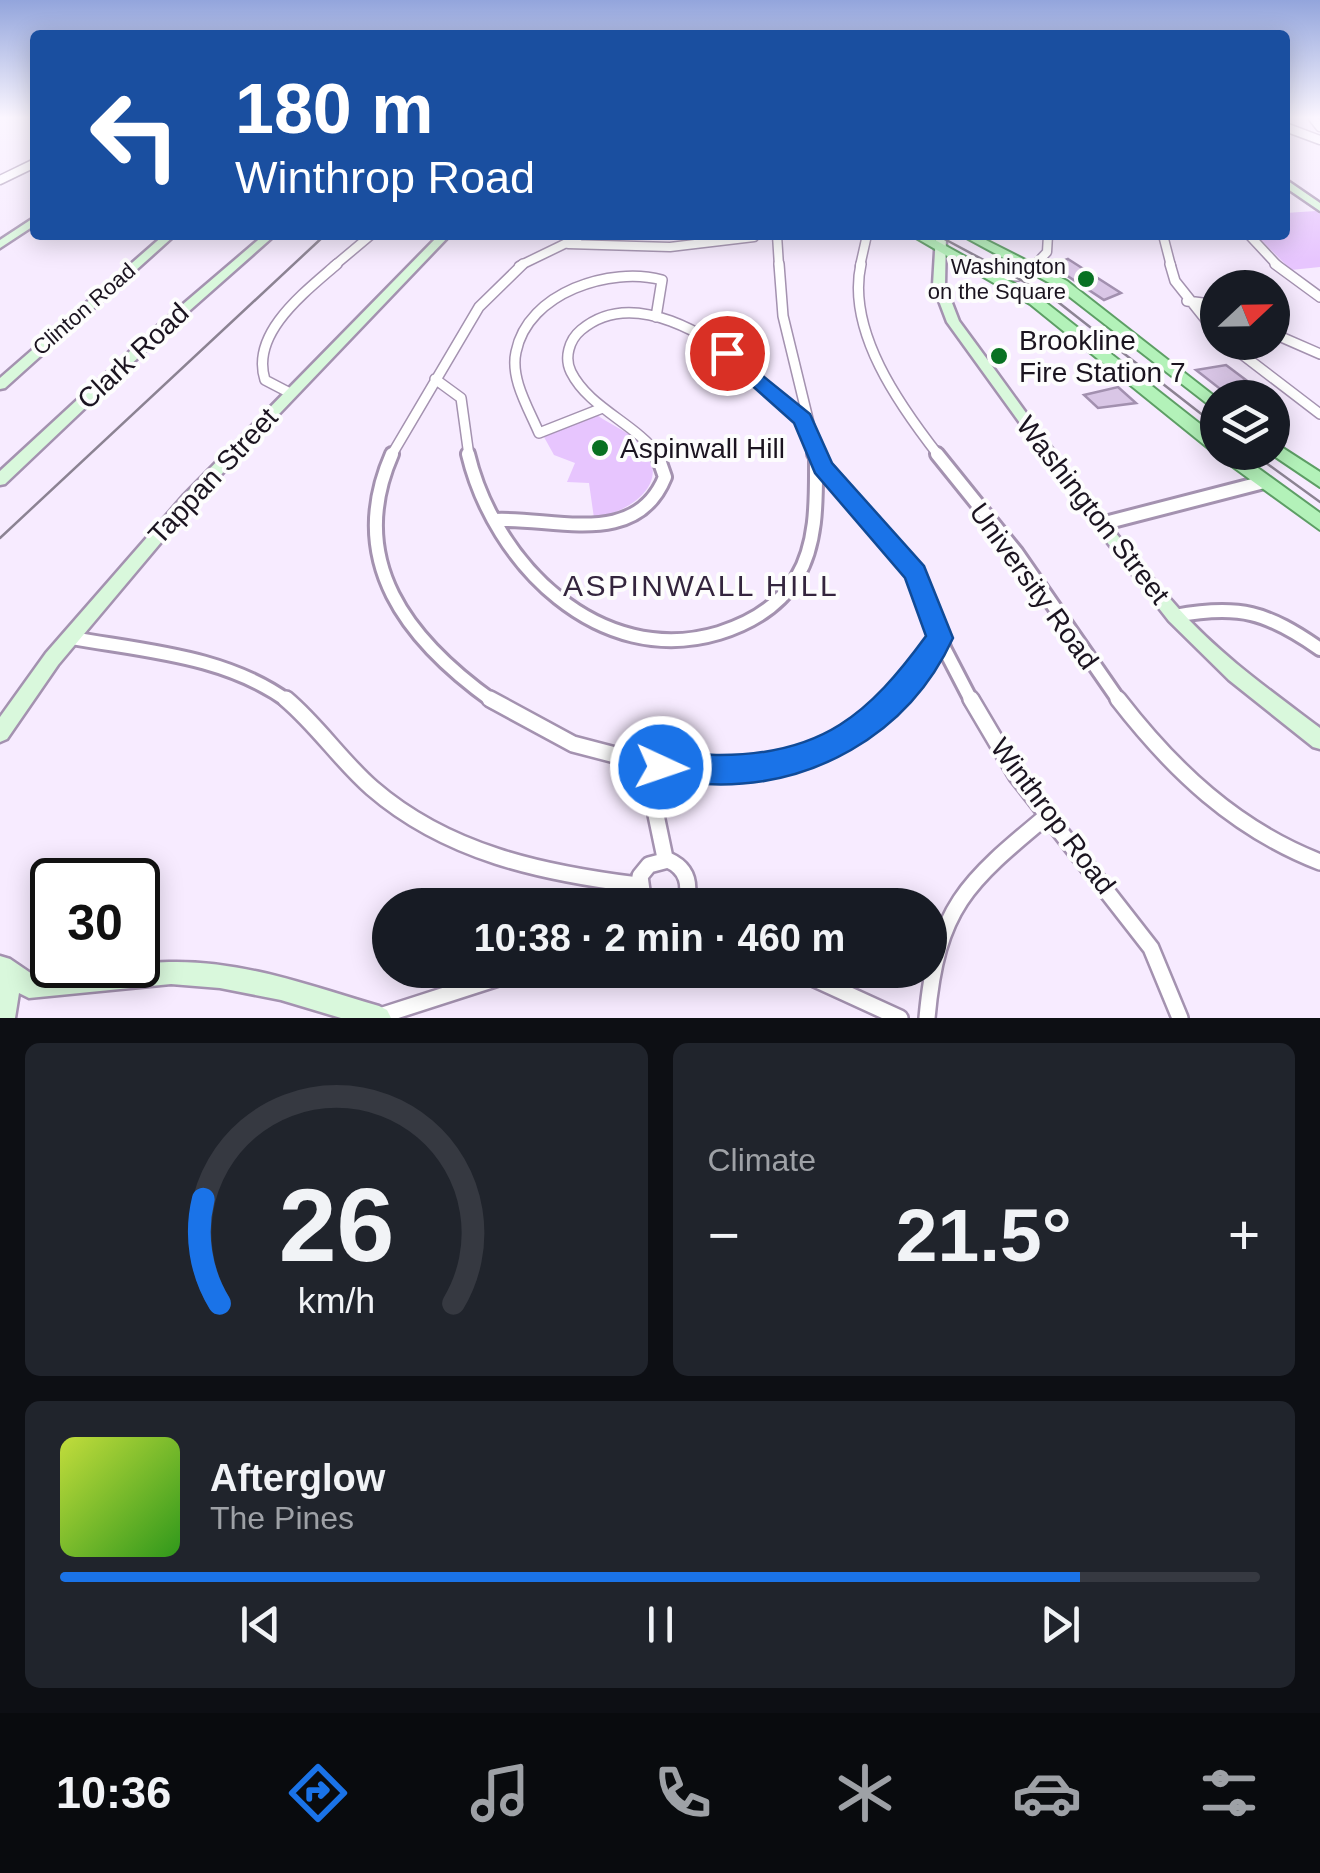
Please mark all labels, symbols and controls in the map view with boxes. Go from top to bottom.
icon: left [70,70,200,200]
text: 180 m [235,70,433,148]
text: Winthrop Road [235,152,535,203]
place label: Washington on the Square [928,254,1066,304]
street label: Clinton Road [28,258,140,360]
marker: Washington on the Square [1075,268,1097,290]
north arrow [1200,270,1290,360]
map controls [1200,270,1290,470]
street label: Clark Road [71,297,195,415]
pin [685,311,770,396]
place label: Brookline Fire Station 7 [1019,325,1186,388]
icon: arrive [700,326,755,381]
marker: Brookline Fire Station 7 [988,345,1010,367]
button: layers [1200,380,1290,470]
street label: Tappan Street [142,402,284,550]
street label: Washington Street [1010,410,1176,610]
place label: Aspinwall Hill [620,433,785,464]
marker: Aspinwall Hill [589,437,611,459]
street label: University Road [963,497,1105,675]
district label: ASPINWALL HILL [563,569,839,602]
position arrow [609,715,713,819]
street label: Winthrop Road [984,732,1122,900]
speed limit sign: 30 [30,858,160,988]
text: 10:38 · 2 min · 460 m [474,917,845,959]
text: Climate [708,1142,816,1178]
text: 26 [278,1167,394,1283]
text: 21.5° [896,1193,1072,1277]
text: − [708,1204,740,1266]
text: + [1228,1204,1260,1266]
text: km/h [298,1281,375,1321]
text: Afterglow [210,1457,385,1499]
text: The Pines [210,1500,354,1536]
icon: previous [233,1597,288,1652]
icon: pause [633,1597,688,1652]
icon: next [1033,1597,1088,1652]
icon: directions [283,1758,353,1828]
icon: music [465,1758,535,1828]
icon: phone [648,1758,718,1828]
icon: climate [830,1758,900,1828]
icon: car [1012,1758,1082,1828]
icon: filters [1194,1758,1264,1828]
text: 10:36 [56,1767,171,1818]

